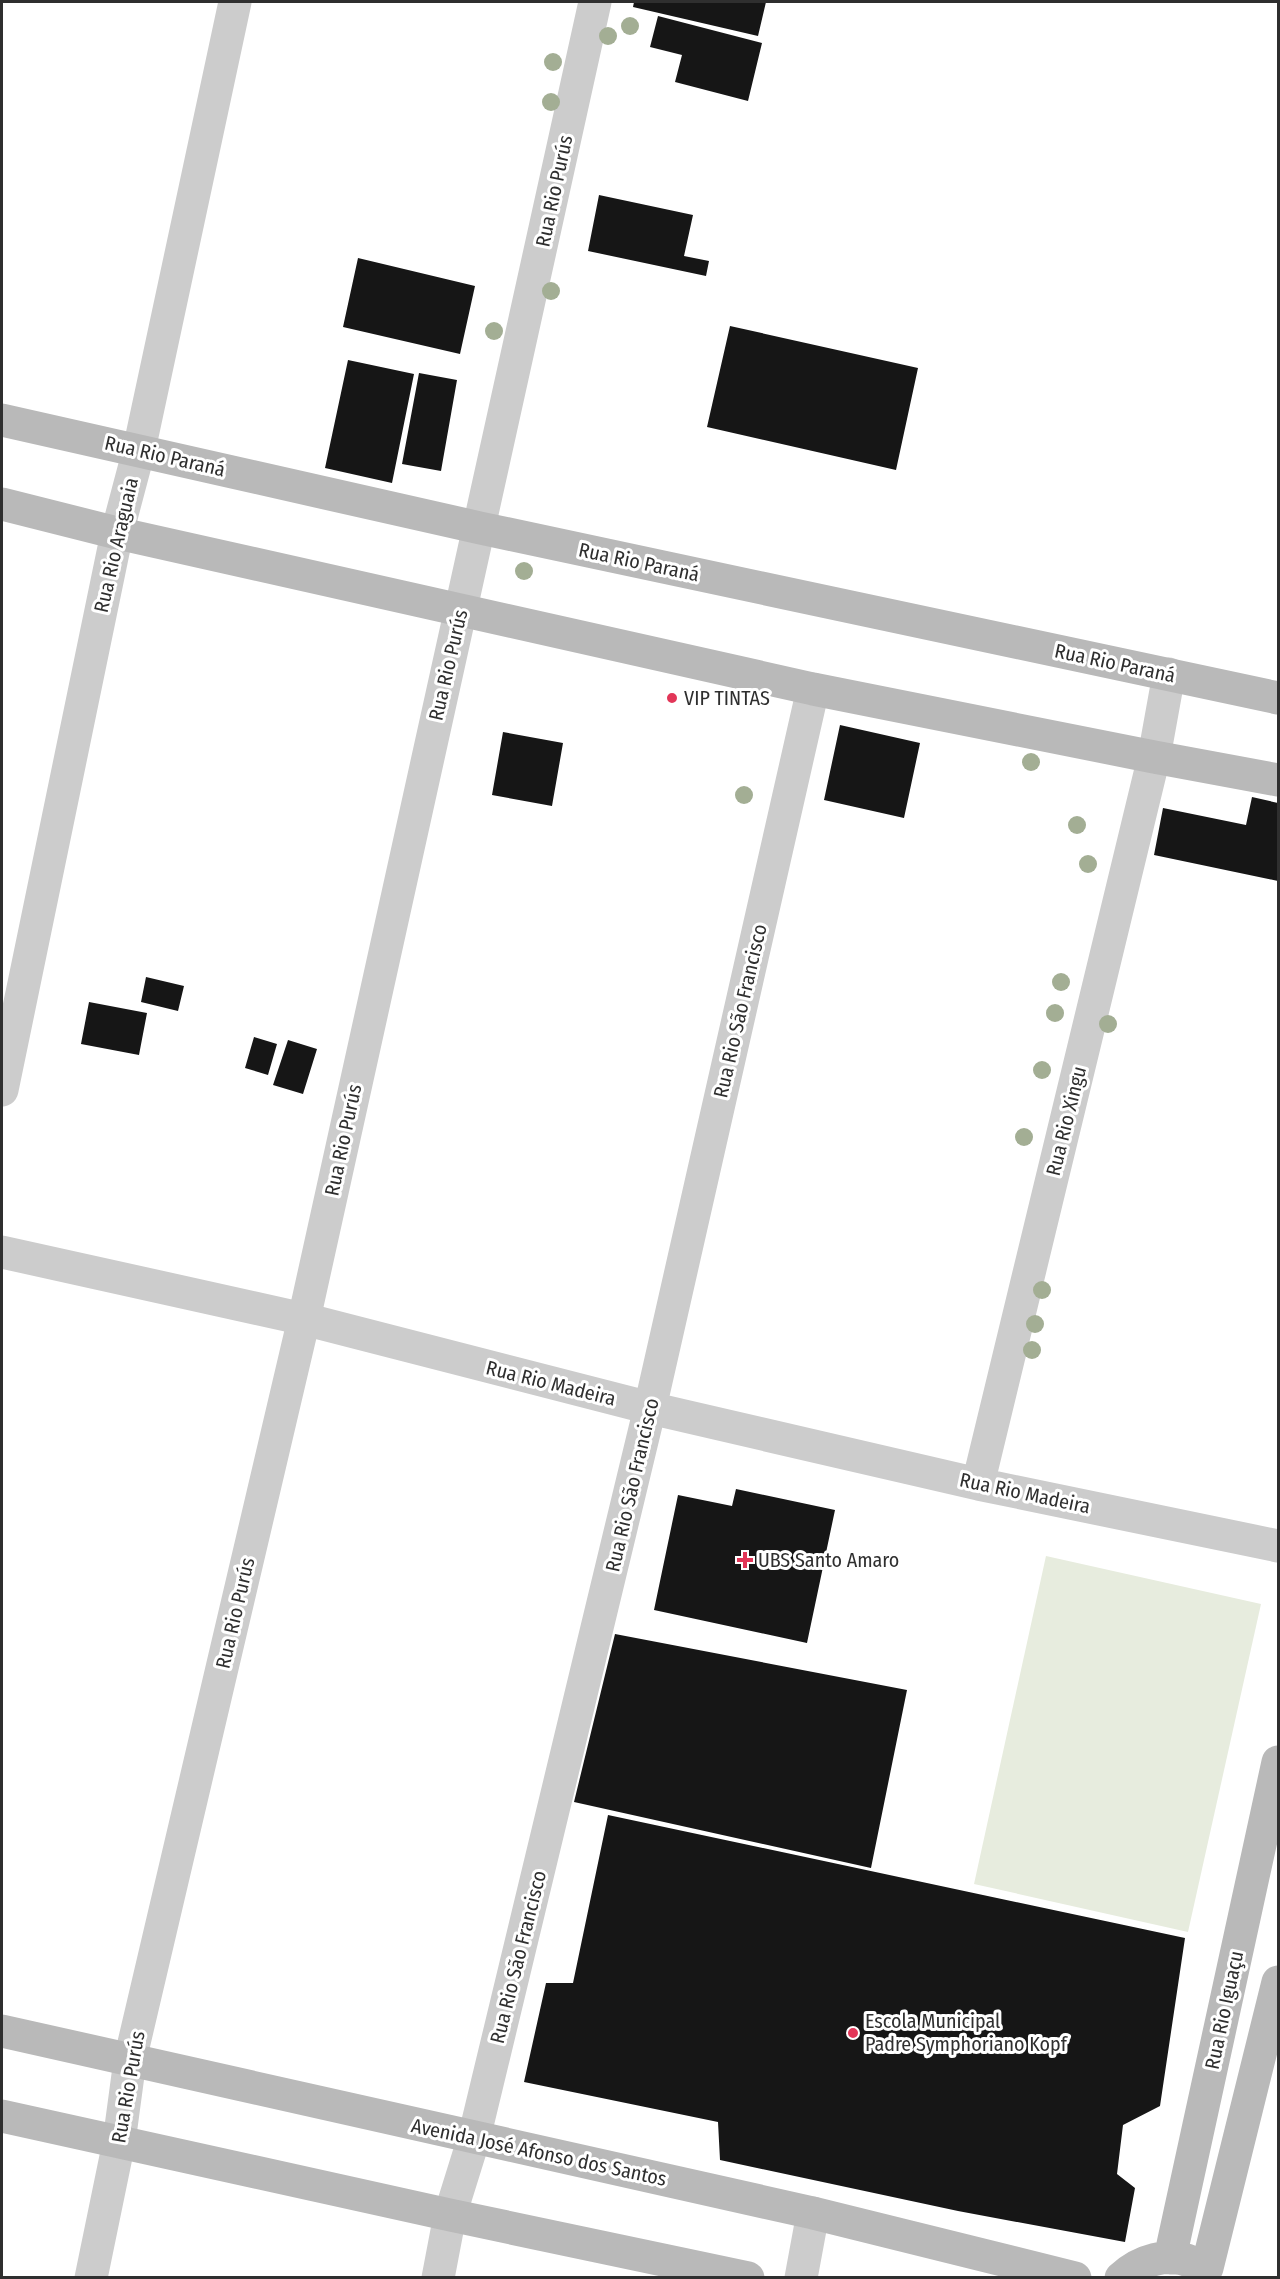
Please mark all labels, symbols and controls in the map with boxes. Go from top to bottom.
street label: Rua Rio Purús [530,133,578,249]
street label: Rua Rio Paraná [102,431,228,481]
street label: Rua Rio Araguaia [89,475,143,615]
street label: Rua Rio Paraná [576,538,702,586]
street label: Rua Rio Purús [424,607,472,723]
street label: Rua Rio Paraná [1052,639,1178,687]
place label: VIP TINTAS [684,686,770,710]
marker: VIP TINTAS [665,691,679,705]
street label: Rua Rio São Francisco [708,922,772,1100]
street label: Rua Rio Xingu [1041,1064,1091,1178]
street label: Rua Rio Purús [319,1082,367,1198]
street label: Rua Rio Madeira [484,1355,618,1411]
street label: Rua Rio São Francisco [600,1396,664,1574]
street label: Rua Rio Madeira [958,1467,1092,1519]
place label: UBS Santo Amaro [758,1548,899,1572]
marker: UBS Santo Amaro [736,1551,754,1569]
street label: Rua Rio Purús [211,1555,259,1671]
street label: Rua Rio São Francisco [485,1868,551,2046]
street label: Rua Rio Iguaçu [1200,1949,1248,2071]
place label: Escola Municipal Padre Symphoriano Kopf [865,2009,1069,2056]
marker: Escola Municipal Padre Symphoriano Kopf [846,2026,860,2040]
street label: Rua Rio Purús [106,2029,150,2145]
street label: Avenida José Afonso dos Santos [409,2113,669,2191]

